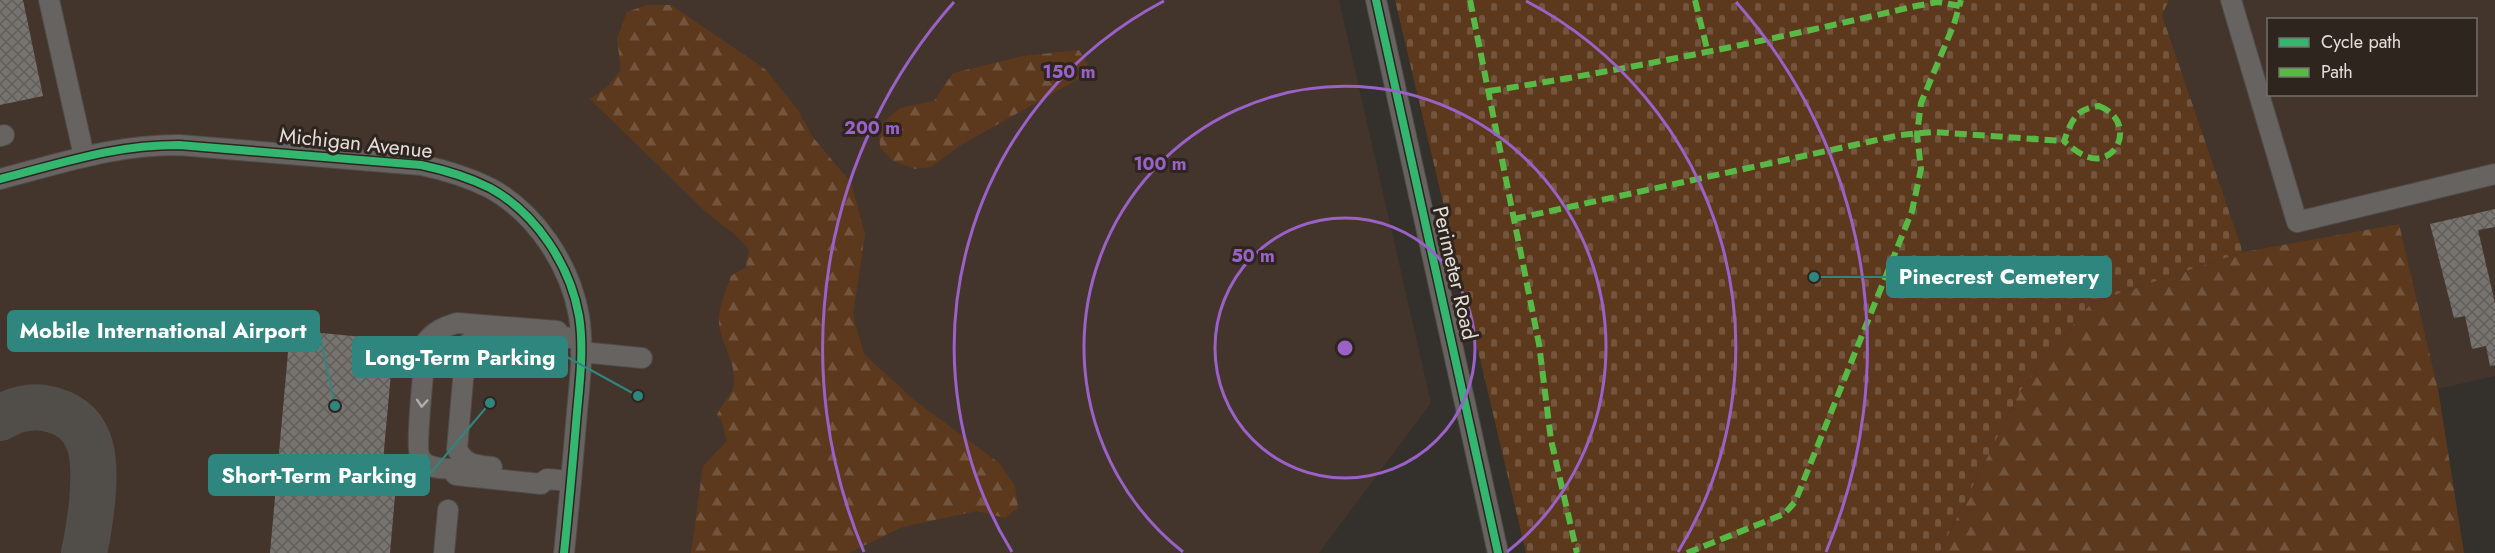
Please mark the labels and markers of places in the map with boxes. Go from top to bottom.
callout: Pinecrest Cemetery [1887,257,2111,297]
callout: Mobile International Airport [8,311,319,351]
callout: Long-Term Parking [353,337,567,377]
centre of rings [1335,338,1355,358]
callout: Short-Term Parking [209,455,429,495]

